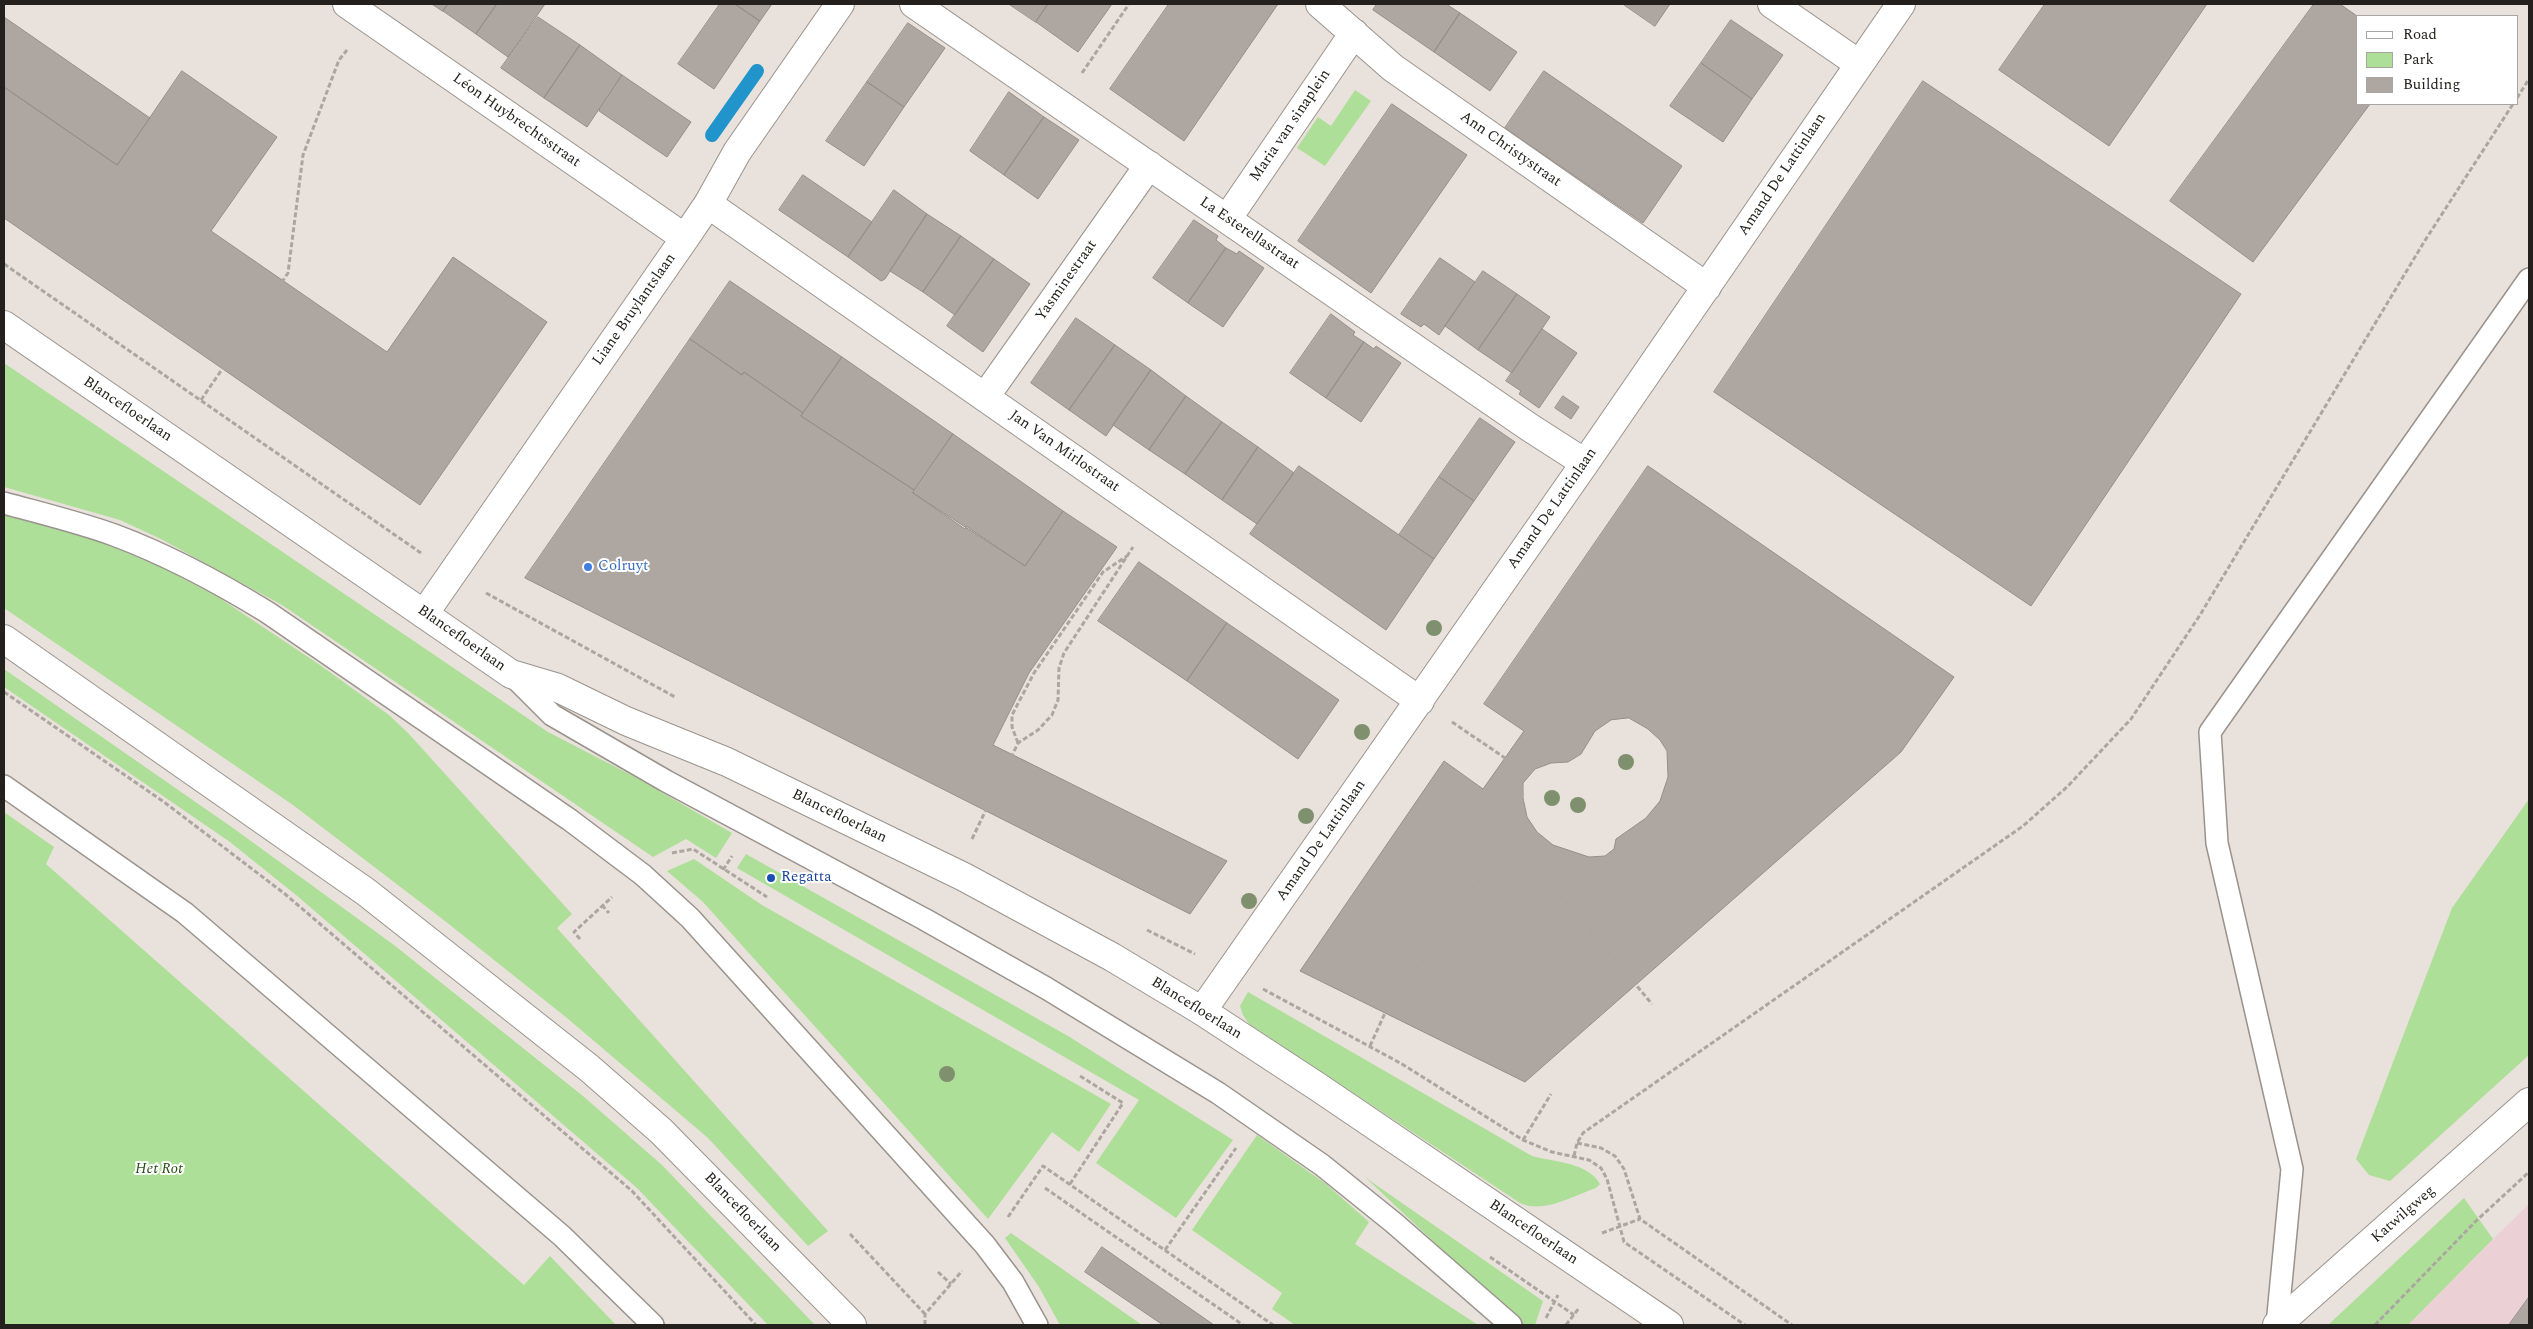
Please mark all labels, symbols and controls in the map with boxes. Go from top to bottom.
legend [2356,15,2518,105]
text: Road [2403,23,2437,46]
text: Park [2403,48,2434,71]
street label: Maria van sinaplein [1247,67,1335,185]
street label: Léon Huybrechtsstraat [449,70,583,172]
text: Building [2403,73,2460,96]
street label: Ann Christystraat [1456,108,1564,192]
street label: Amand De Lattinlaan [1735,110,1831,240]
street label: La Esterellastraat [1196,194,1302,274]
street label: Yasminestraat [1032,237,1102,325]
street label: Liane Bruylantslaan [590,250,680,370]
street label: Blancefloerlaan [79,374,175,446]
street label: Jan Van Mirlostraat [1005,407,1123,497]
street label: Amand De Lattinlaan [1504,445,1602,573]
place label: Colruyt [598,558,648,576]
marker: Colruyt [582,561,594,573]
street label: Blancefloerlaan [413,602,509,676]
street label: Amand De Lattinlaan [1273,777,1371,905]
street label: Blancefloerlaan [789,786,889,848]
place label: Regatta [781,869,832,887]
marker: Regatta [765,872,777,884]
street label: Blancefloerlaan [1147,974,1245,1044]
park label: Het Rot [135,1161,183,1179]
street label: Blancefloerlaan [700,1170,784,1256]
street label: Katwilgweg [2368,1182,2440,1248]
street label: Blancefloerlaan [1485,1197,1581,1269]

